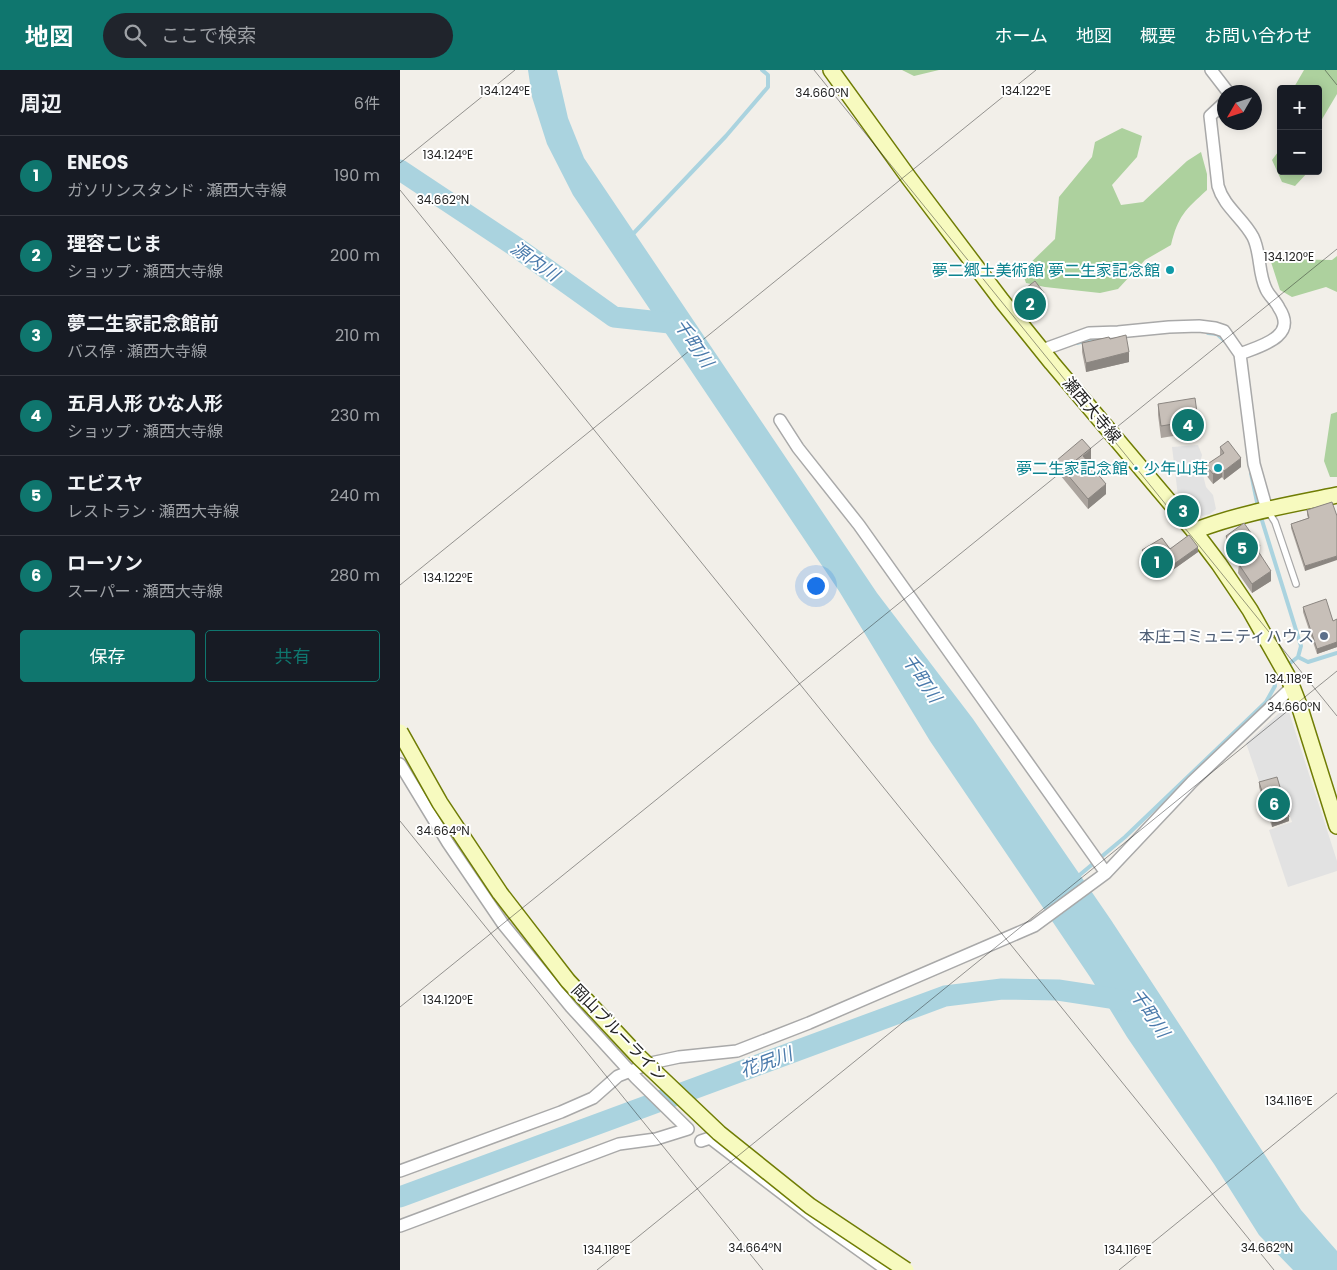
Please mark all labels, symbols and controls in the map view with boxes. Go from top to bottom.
search box [103,13,453,58]
text: 地図 [25,20,73,53]
icon: search [121,21,149,49]
text: ここで検索 [161,22,256,49]
text: ホーム [995,23,1048,48]
text: 地図 [1076,23,1112,48]
text: 概要 [1140,23,1176,48]
text: お問い合わせ [1204,23,1312,48]
text: 134.124°E [480,82,530,99]
text: 134.122°E [1001,82,1051,99]
text: 34.660°N [795,84,849,101]
north arrow [1217,85,1262,130]
map controls [1277,85,1322,175]
button: + [1277,85,1322,130]
text: 周辺 [20,89,62,118]
text: 6件 [354,92,380,115]
button: − [1277,130,1322,175]
text: 134.124°E [423,146,473,163]
text: ENEOS [67,149,128,176]
text: 1 [33,164,39,187]
text: 190 m [334,164,380,187]
text: ガソリンスタンド · 瀬西大寺線 [67,179,287,202]
text: 34.662°N [417,191,469,208]
text: 理容こじま [67,230,162,257]
water label: 源内川 [506,235,566,288]
text: 2 [31,244,41,267]
text: 200 m [330,244,380,267]
text: 134.120°E [1264,248,1314,265]
place label: 夢二郷土美術館 夢二生家記念館 [932,259,1160,282]
text: ショップ · 瀬西大寺線 [67,260,223,283]
marker: 夢二郷土美術館 夢二生家記念館 [1164,264,1176,276]
pin: 2 [1014,285,1046,323]
text: 夢二生家記念館前 [67,310,219,337]
water label: 千町川 [669,314,721,374]
text: 3 [31,324,41,347]
text: 210 m [335,324,380,347]
text: バス停 · 瀬西大寺線 [67,340,207,363]
street label: 瀬西大寺線 [1057,372,1127,448]
text: 五月人形 ひな人形 [67,390,223,417]
text: 4 [31,404,41,427]
text: 230 m [331,404,380,427]
pin: 4 [1172,406,1204,444]
text: ショップ · 瀬西大寺線 [67,420,223,443]
place label: 夢二生家記念館・少年山荘 [1016,457,1208,480]
marker: 夢二生家記念館・少年山荘 [1212,462,1224,474]
text: エビスヤ [67,470,143,497]
text: 5 [31,484,41,507]
text: 240 m [330,484,380,507]
pin: 3 [1167,492,1199,530]
text: レストラン · 瀬西大寺線 [67,500,239,523]
pin: 5 [1226,529,1258,567]
pin: 1 [1141,543,1173,581]
text: ローソン [67,550,143,577]
text: 6 [31,564,41,587]
text: 280 m [330,564,380,587]
text: 134.122°E [423,569,473,586]
your location [803,573,829,599]
text: スーパー · 瀬西大寺線 [67,580,223,603]
place label: 本庄コミュニティハウス [1139,625,1314,648]
button: 保存 [20,630,195,682]
button: 共有 [205,630,380,682]
marker: 本庄コミュニティハウス [1318,630,1330,642]
water label: 千町川 [897,649,949,709]
text: 134.118°E [1265,670,1313,687]
text: 34.660°N [1267,698,1321,715]
pin: 6 [1258,785,1290,823]
text: 34.664°N [416,822,470,839]
street label: 岡山ブルーライン [566,979,672,1087]
water label: 千町川 [1125,984,1177,1044]
text: 134.120°E [423,991,473,1008]
water label: 花尻川 [736,1040,798,1083]
text: 134.116°E [1265,1092,1313,1109]
text: 34.664°N [728,1239,782,1256]
text: 34.662°N [1241,1239,1293,1256]
text: 134.118°E [583,1241,631,1258]
text: 134.116°E [1104,1241,1152,1258]

